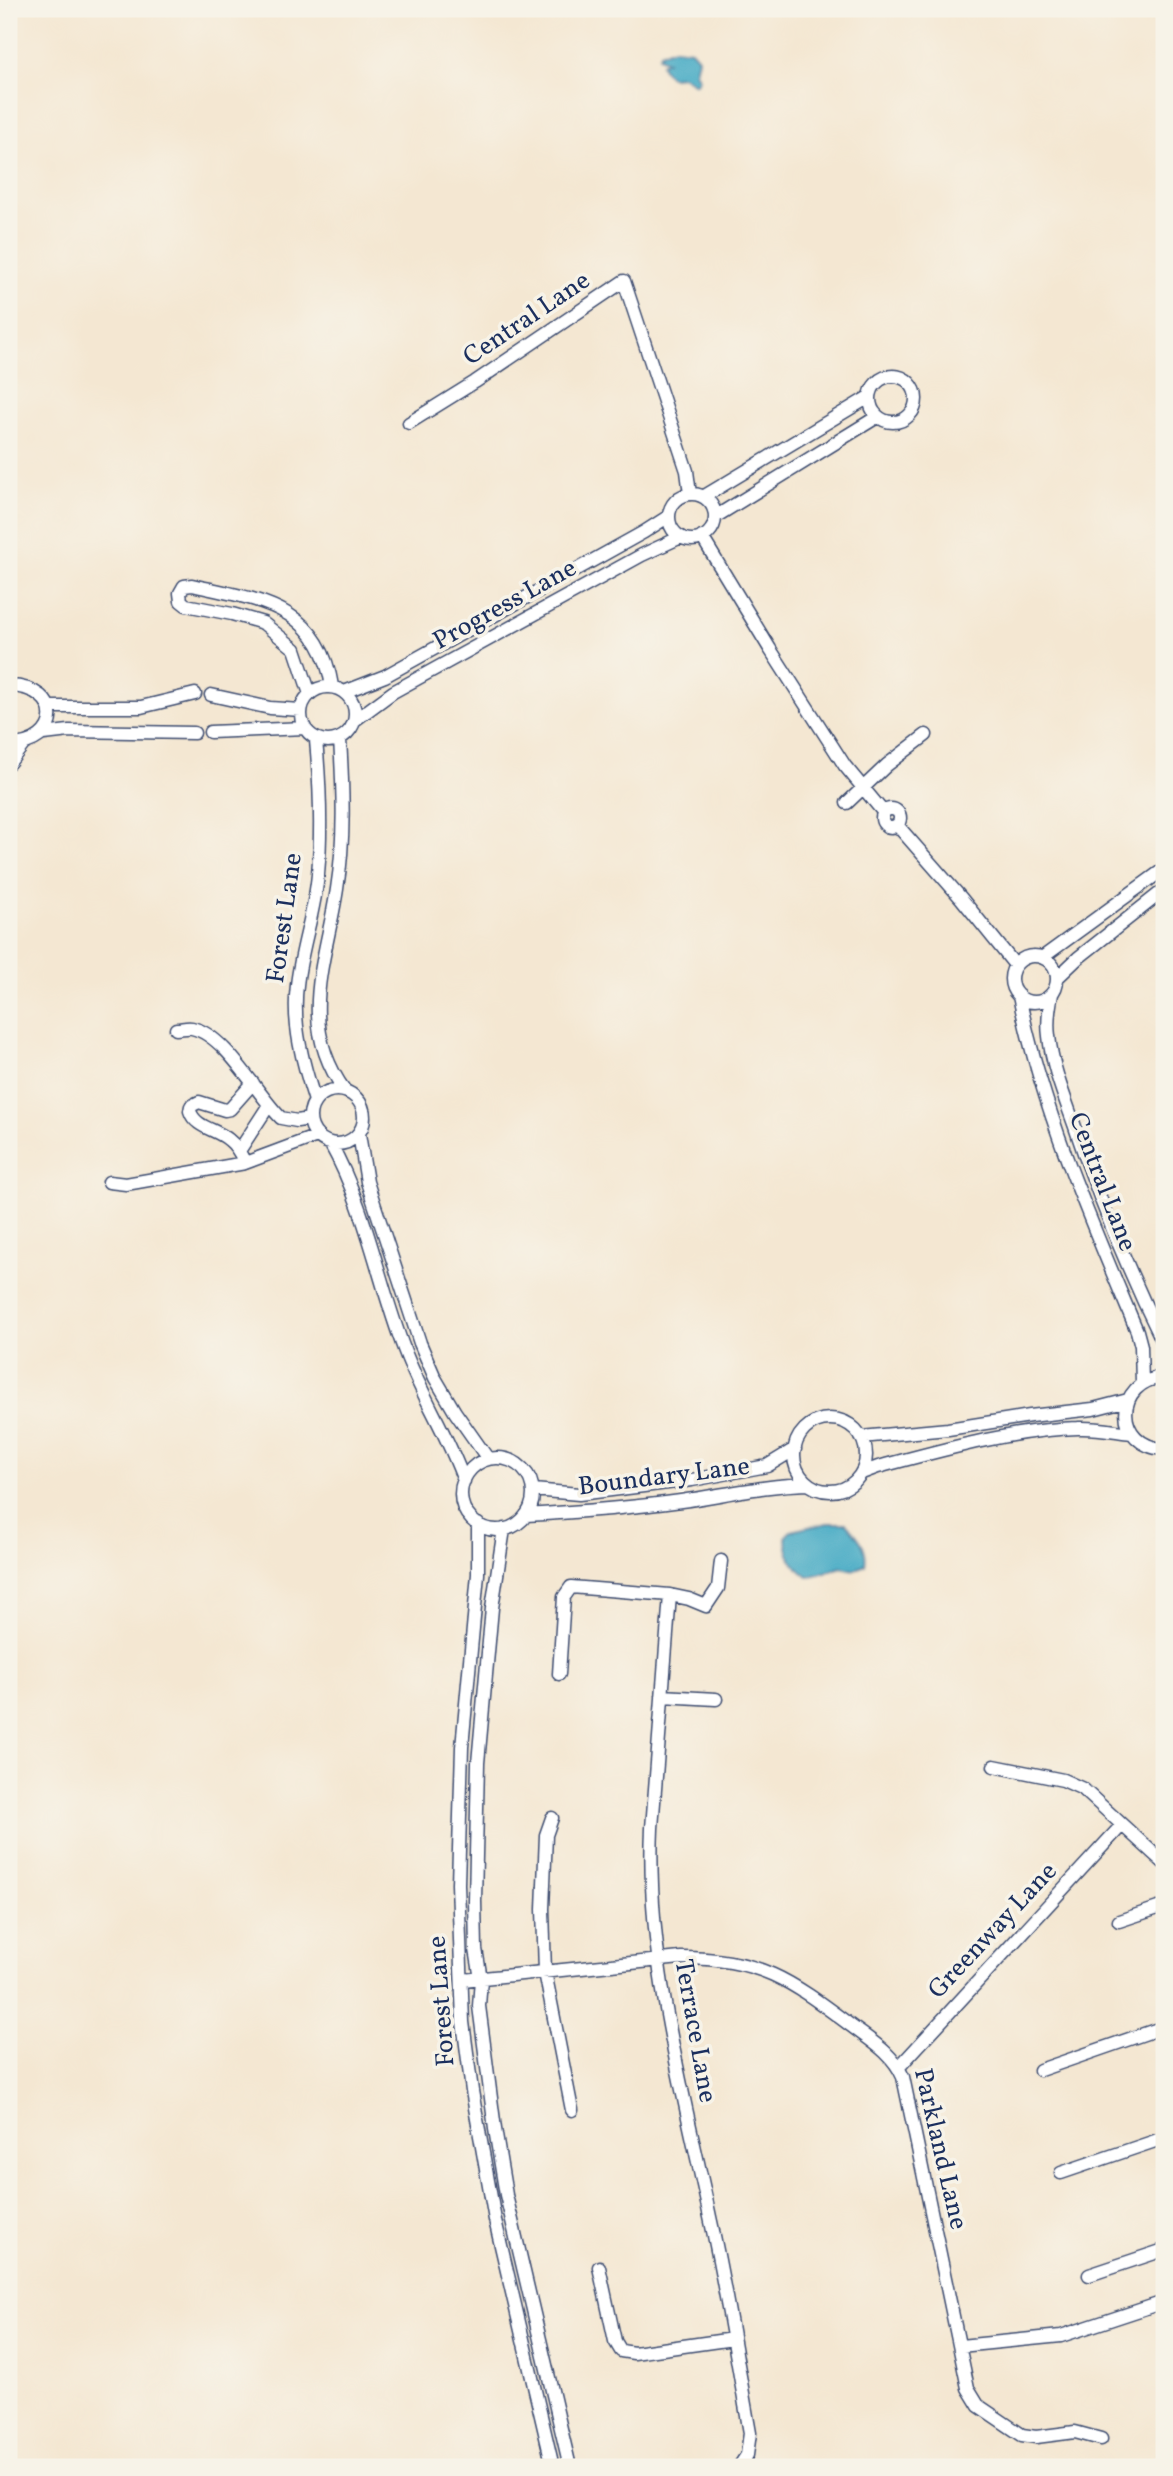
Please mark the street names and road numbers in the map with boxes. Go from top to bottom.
street label: Central Lane [456,263,598,375]
street label: Progress Lane [427,551,583,659]
street label: Forest Lane [258,851,312,985]
street label: Central Lane [1059,1107,1145,1257]
street label: Boundary Lane [576,1449,752,1505]
street label: Greenway Lane [920,1855,1066,2007]
street label: Forest Lane [419,1934,465,2068]
street label: Terrace Lane [665,1956,725,2106]
street label: Parkland Lane [904,2065,976,2233]

